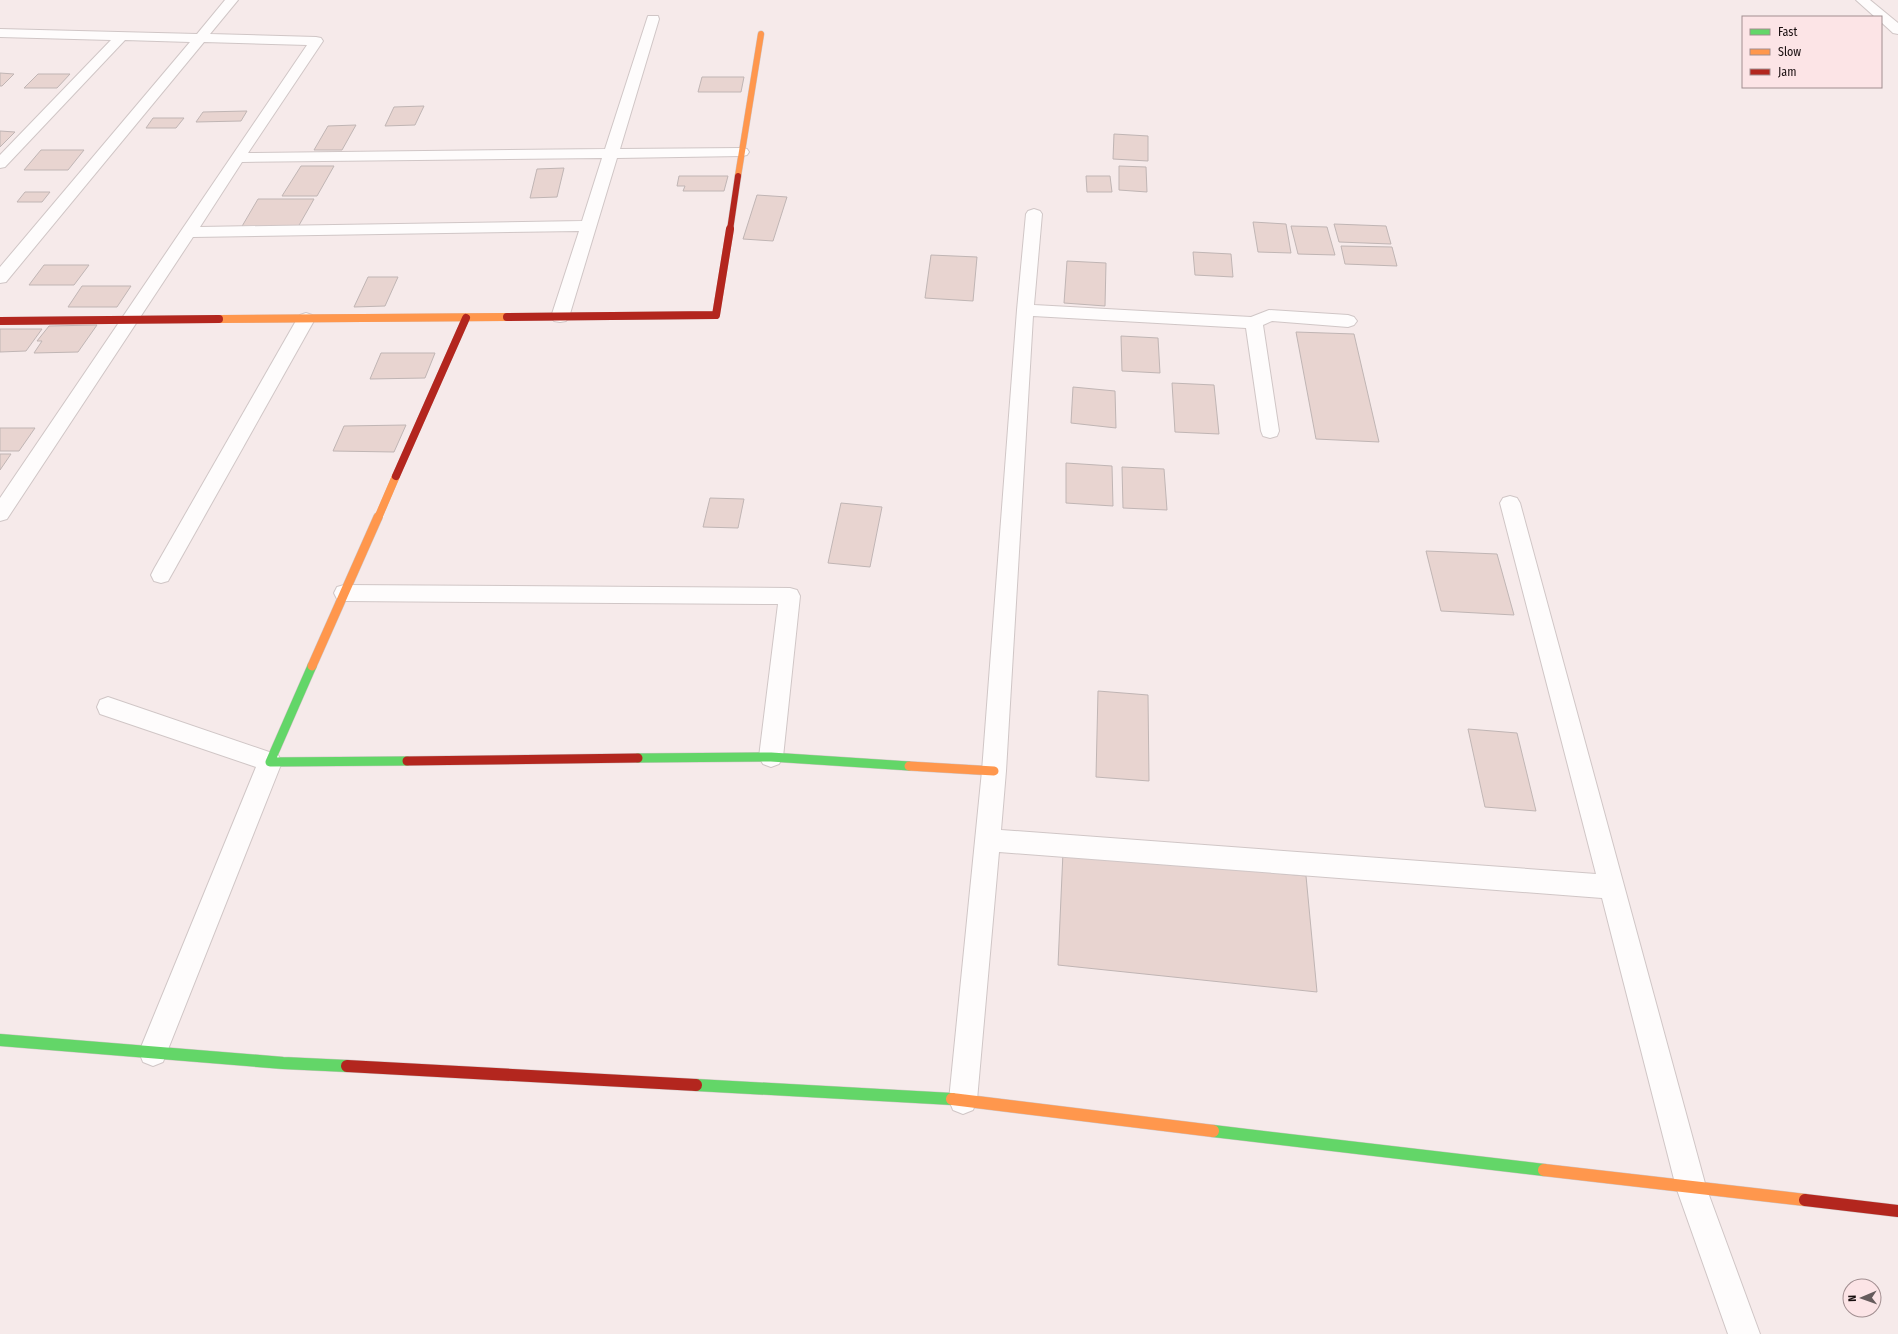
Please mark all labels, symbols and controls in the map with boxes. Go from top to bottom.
legend [1742,16,1882,88]
text: Fast [1778,25,1797,39]
text: Slow [1778,45,1801,59]
text: Jam [1778,65,1796,79]
north arrow [1842,1278,1882,1318]
text: N [1846,1295,1859,1302]

